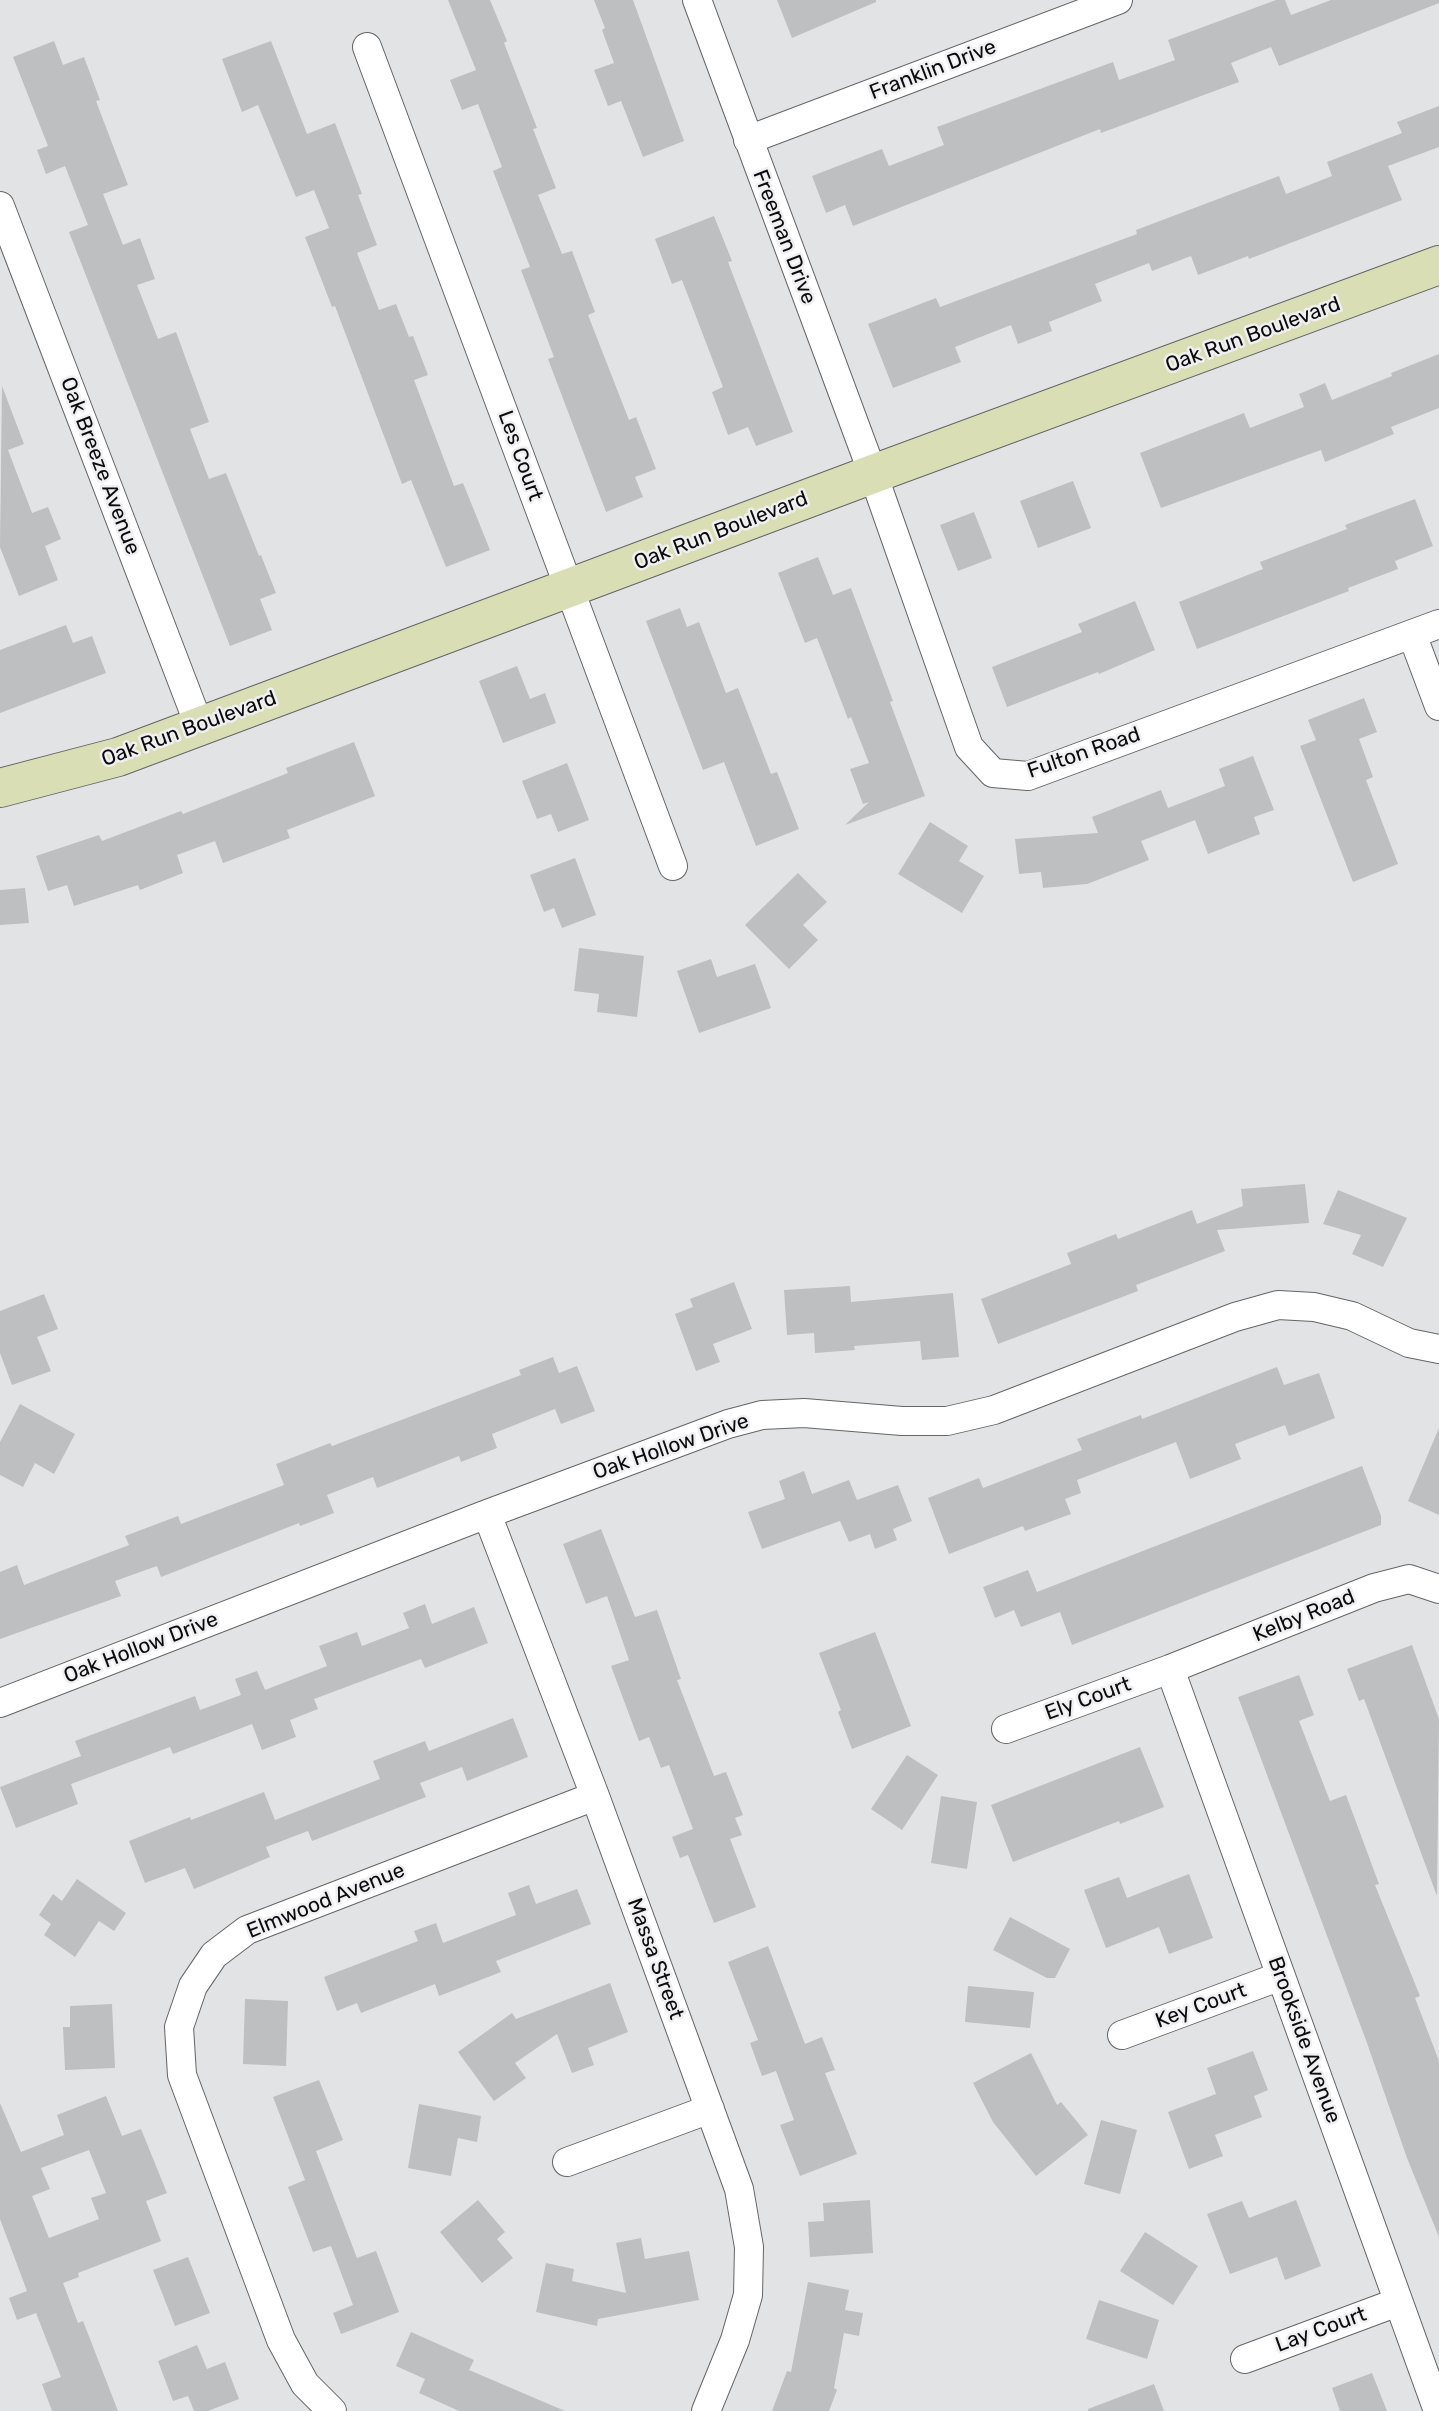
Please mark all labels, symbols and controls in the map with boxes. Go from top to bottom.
street label: Franklin Drive [866,34,1000,106]
street label: Freeman Drive [747,166,821,308]
street label: Oak Run Boulevard [1162,292,1344,378]
street label: Oak Breeze Avenue [55,374,145,558]
street label: Les Court [492,407,548,505]
street label: Oak Run Boulevard [630,486,812,576]
street label: Oak Run Boulevard [98,686,280,772]
street label: Fulton Road [1024,722,1144,784]
street label: Oak Hollow Drive [590,1408,752,1486]
street label: Kelby Road [1249,1584,1359,1648]
street label: Oak Hollow Drive [60,1607,222,1689]
street label: Ely Court [1042,1672,1134,1726]
street label: Elmwood Avenue [243,1858,409,1944]
street label: Massa Street [621,1895,689,2023]
street label: Brookside Avenue [1262,1953,1346,2127]
street label: Key Court [1152,1978,1250,2034]
street label: Lay Court [1272,2302,1370,2358]

